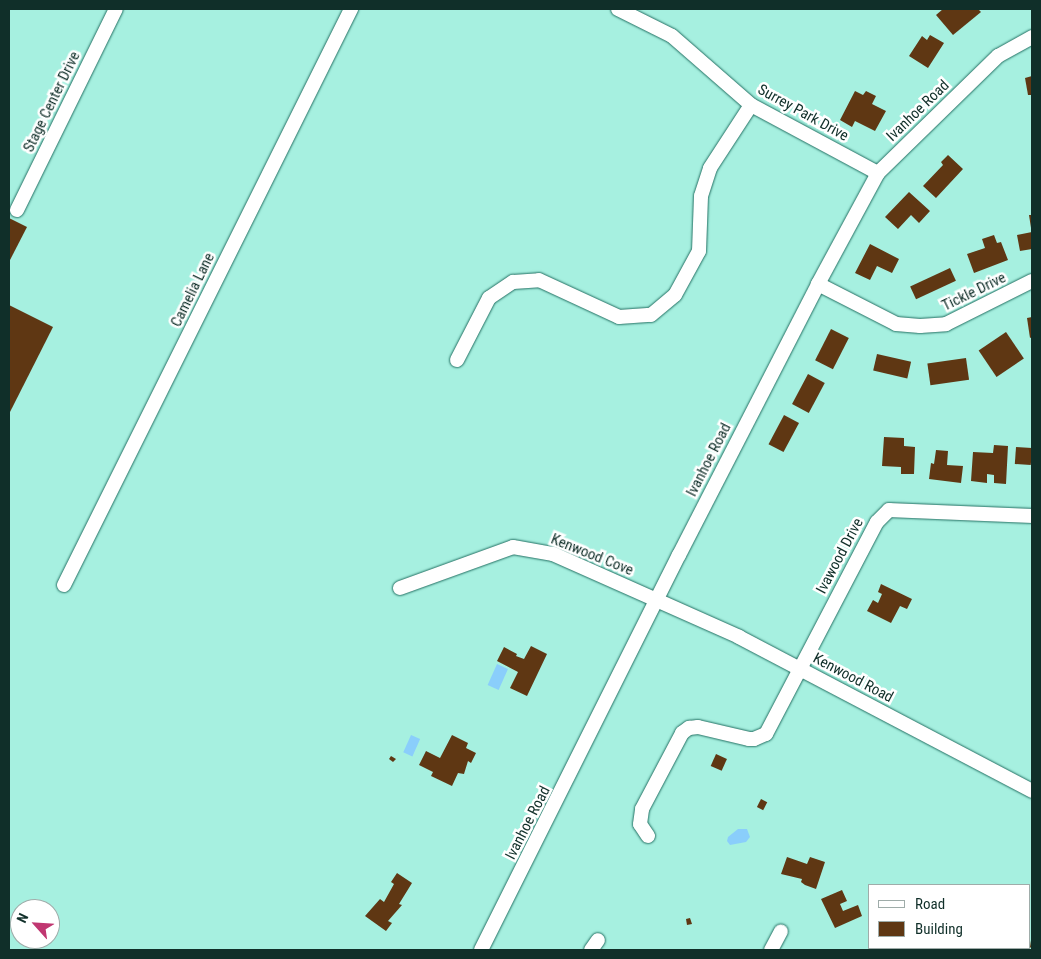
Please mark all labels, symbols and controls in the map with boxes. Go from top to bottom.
street label: Stage Center Drive [20,49,84,155]
street label: Ivanhoe Road [883,77,953,145]
street label: Surrey Park Drive [755,81,851,145]
street label: Camelia Lane [167,250,219,330]
street label: Tickle Drive [939,269,1009,315]
street label: Ivanhoe Road [683,420,735,500]
street label: Ivawood Drive [813,515,867,597]
street label: Kenwood Cove [548,530,636,580]
street label: Kenwood Road [810,649,896,707]
street label: Ivanhoe Road [502,783,554,863]
legend [868,884,1031,949]
text: Road [915,895,945,913]
north arrow [10,899,60,949]
text: N [13,911,31,925]
text: Building [915,920,963,938]

